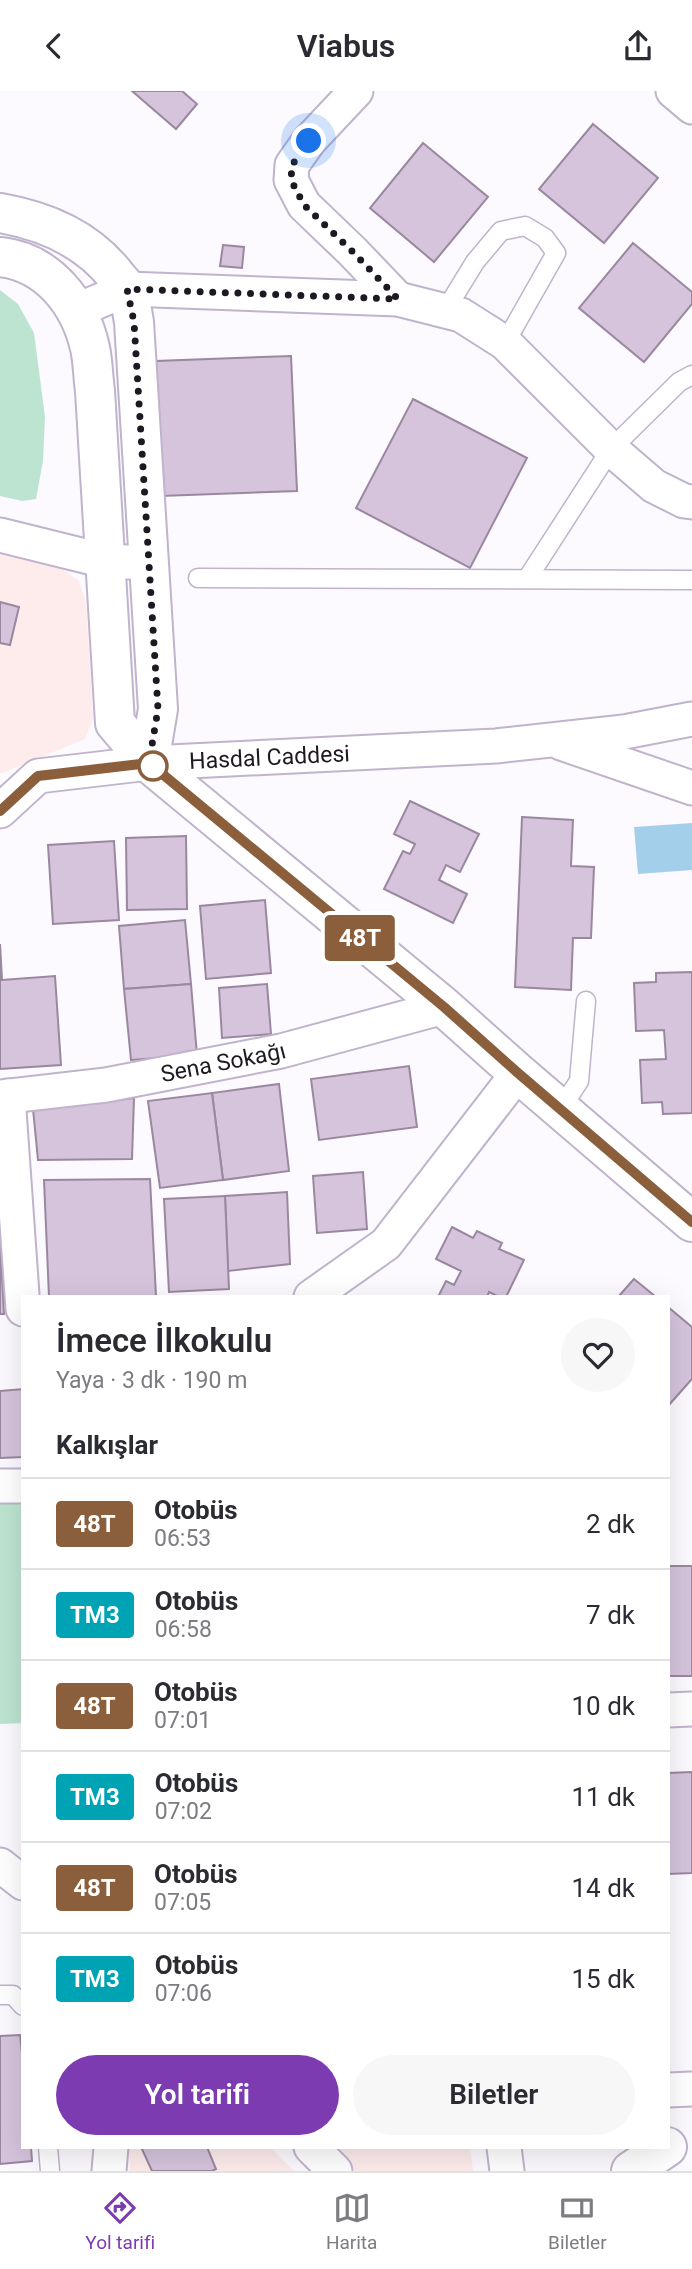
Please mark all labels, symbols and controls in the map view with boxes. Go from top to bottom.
icon: back [35,27,73,65]
text: Viabus [297,27,395,65]
icon: share [619,27,657,65]
your location [291,123,326,158]
street label: Hasdal Caddesi [189,740,350,775]
unlabelled marker [138,751,168,781]
line badge: 48T [320,915,400,961]
text: 48T [339,924,381,952]
street label: Sena Sokağı [159,1037,289,1088]
button: heart [561,1318,635,1392]
text: İmece İlkokulu [56,1321,272,1360]
text: Yaya · 3 dk · 190 m [56,1367,247,1394]
text: Kalkışlar [56,1430,158,1460]
text: Otobüs [154,1495,238,1525]
text: 2 dk [586,1509,635,1539]
text: 48T [73,1510,116,1538]
text: 06:53 [154,1525,211,1552]
text: Otobüs [155,1586,238,1616]
text: 7 dk [586,1600,635,1630]
text: TM3 [70,1601,120,1629]
text: 06:58 [155,1616,212,1643]
text: Otobüs [154,1677,238,1707]
text: 10 dk [571,1691,635,1721]
text: 48T [73,1692,116,1720]
text: 07:01 [154,1707,211,1734]
text: Otobüs [155,1768,238,1798]
text: 11 dk [571,1782,635,1812]
text: TM3 [70,1783,120,1811]
text: 07:02 [155,1798,212,1825]
text: Otobüs [154,1859,238,1889]
text: 14 dk [571,1873,635,1903]
text: 48T [73,1874,116,1902]
text: 07:05 [154,1889,211,1916]
text: Otobüs [155,1950,238,1980]
text: 15 dk [571,1964,635,1994]
text: TM3 [70,1965,120,1993]
text: 07:06 [155,1980,212,2007]
button: Yol tarifi [56,2055,339,2135]
button: Biletler [353,2055,635,2135]
tab: Yol tarifi [85,2189,155,2254]
tab: Harita [326,2189,377,2254]
tab: Biletler [548,2189,607,2254]

